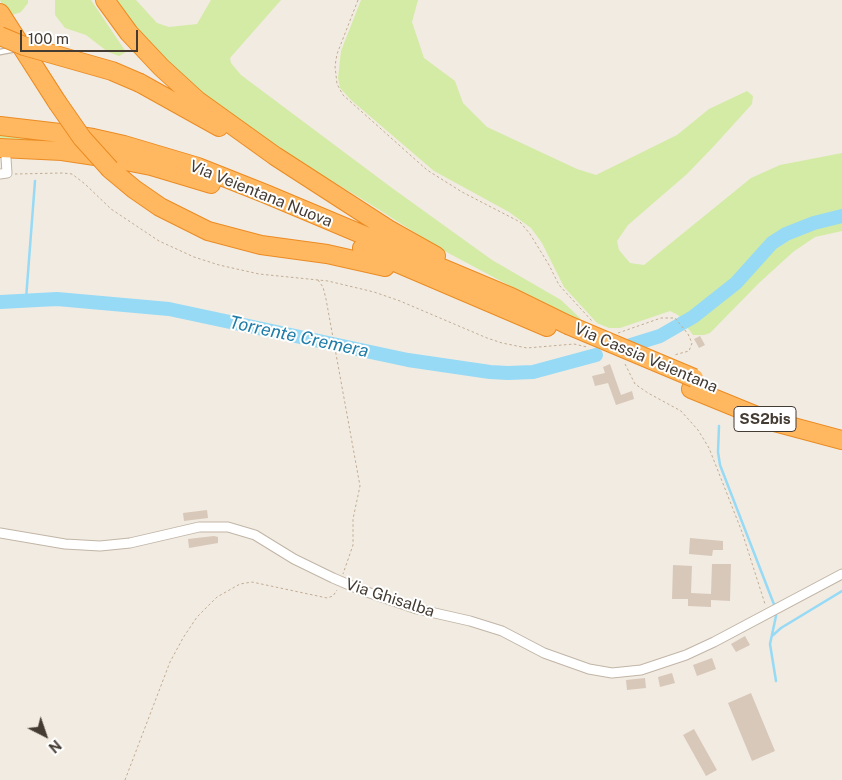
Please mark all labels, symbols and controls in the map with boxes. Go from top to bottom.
scale bar [22,20,140,52]
text: 100 m [28,30,69,47]
street label: Via Veientana Nuova [187,157,335,231]
water label: Torrente Cremera [228,312,370,362]
street label: Via Cassia Veientana [571,319,721,397]
road number: SS2bis [734,406,796,432]
street label: Via Ghisalba [343,575,437,621]
north arrow [20,710,70,760]
text: N [45,737,64,756]

